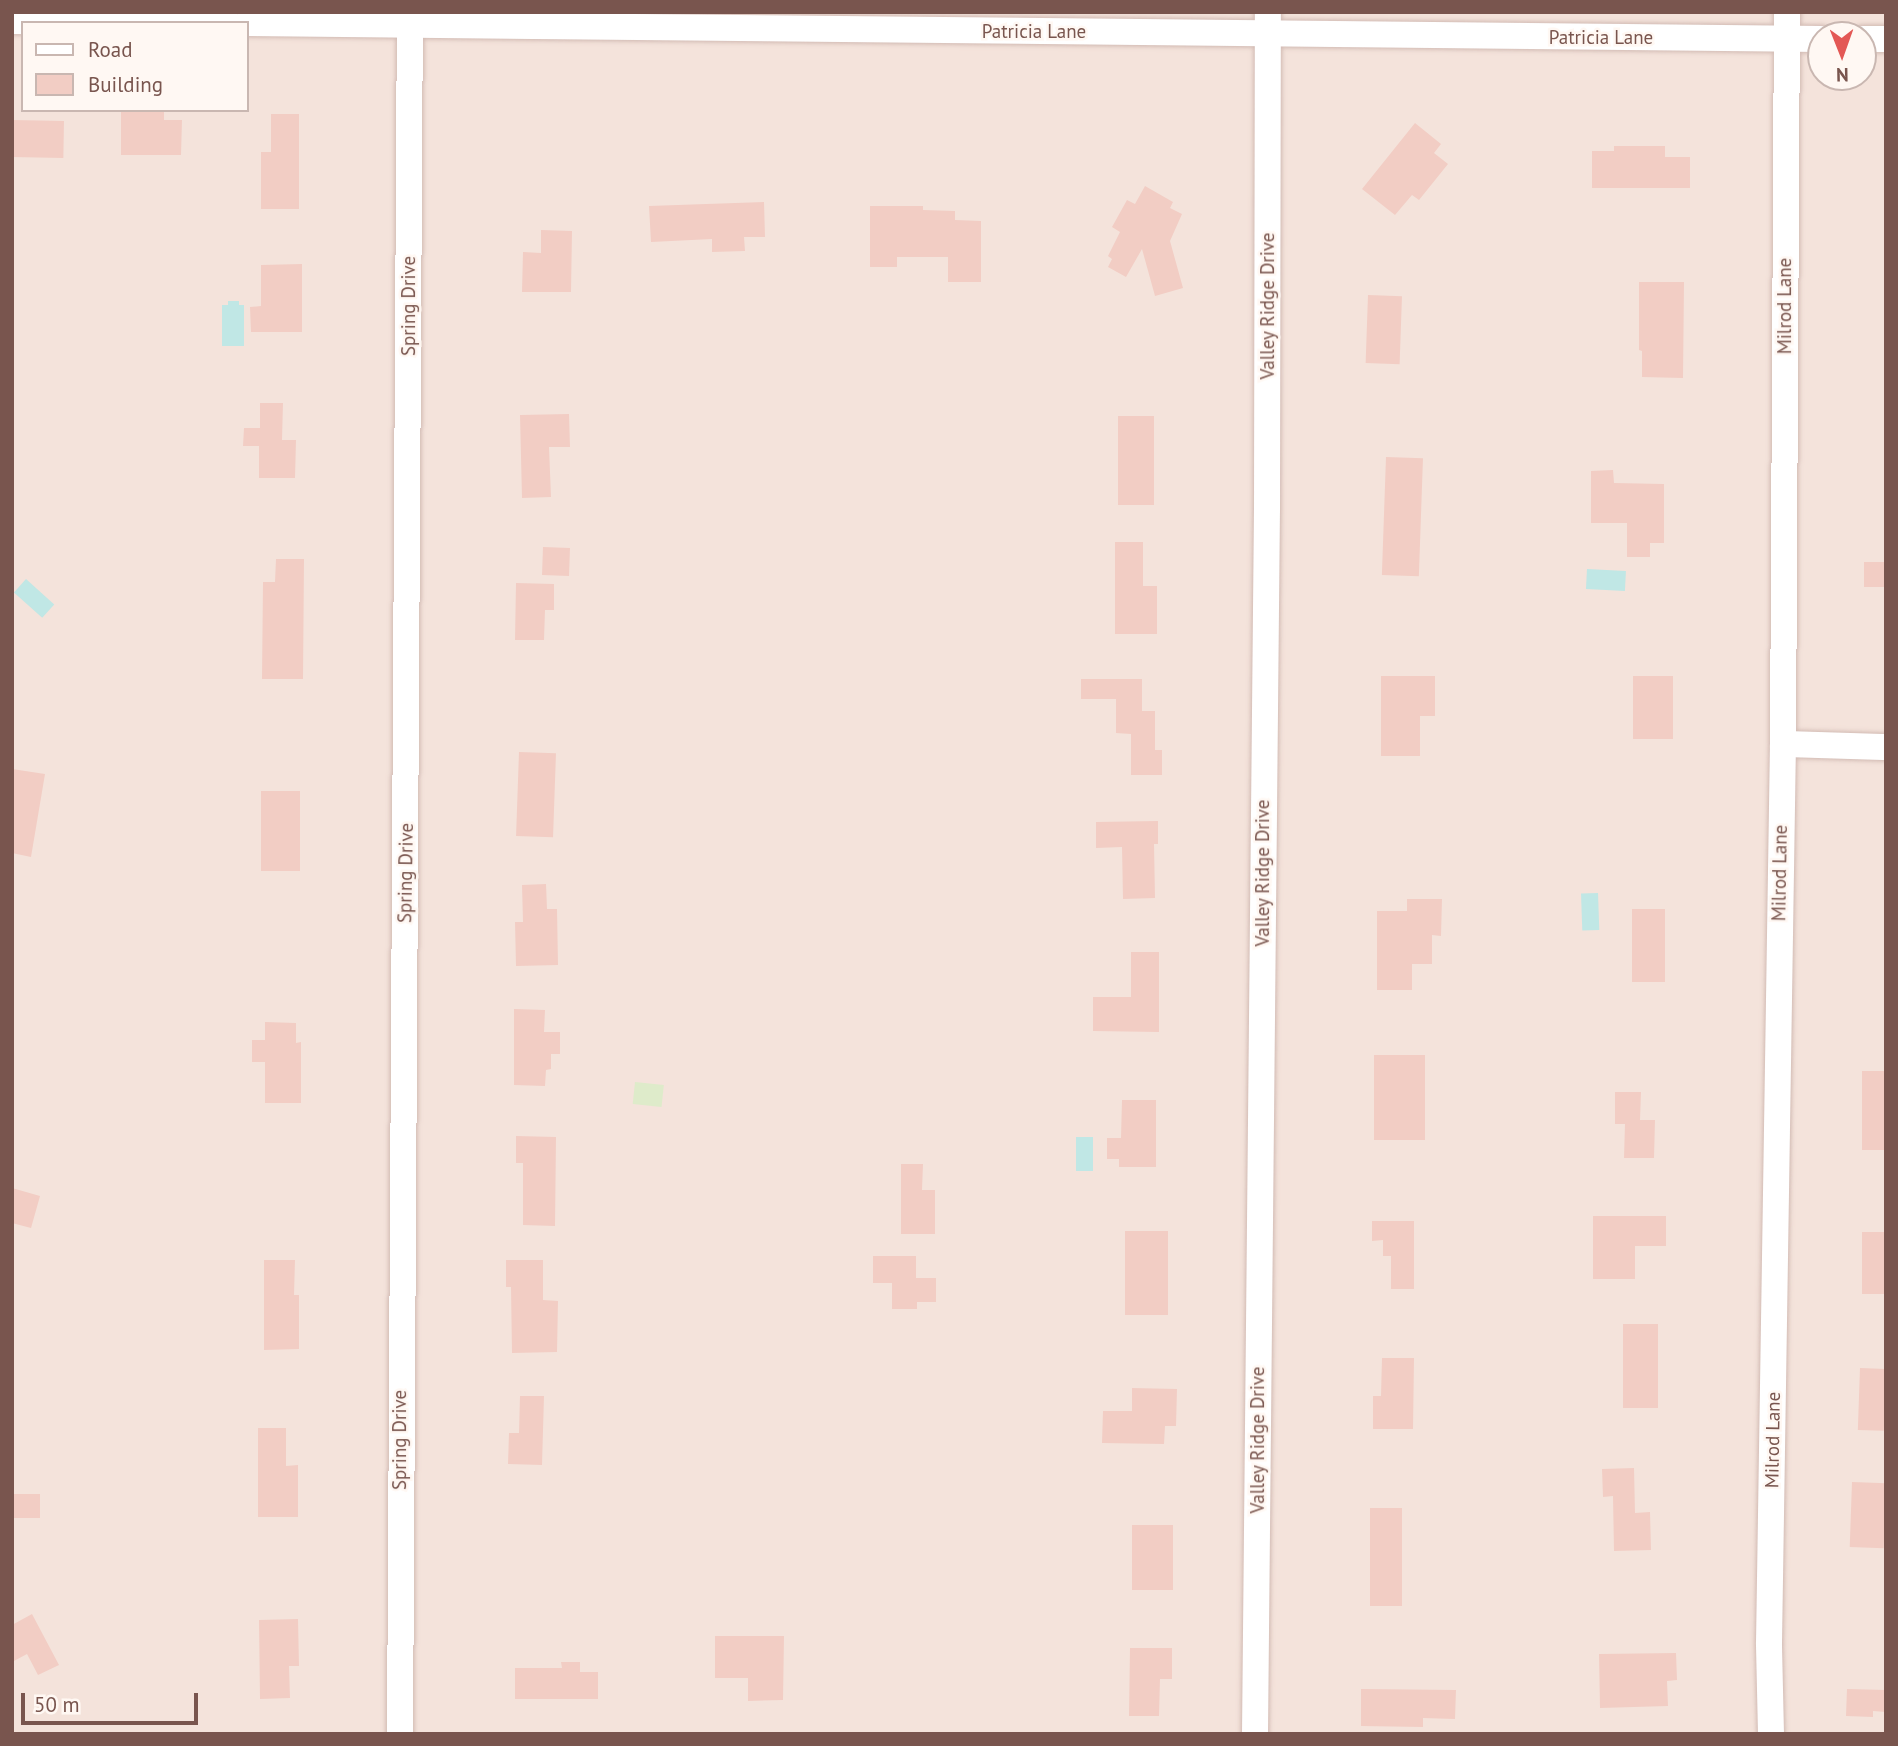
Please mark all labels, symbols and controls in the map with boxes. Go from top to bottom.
legend [21,21,248,112]
street label: Patricia Lane [982,21,1086,43]
north arrow [1807,21,1877,91]
street label: Patricia Lane [1549,27,1653,49]
text: Road [88,36,132,63]
text: N [1836,63,1849,87]
text: Building [88,71,163,98]
street label: Valley Ridge Drive [1257,232,1279,380]
street label: Spring Drive [398,256,420,356]
street label: Milrod Lane [1774,258,1796,354]
street label: Valley Ridge Drive [1252,799,1274,947]
street label: Spring Drive [394,823,418,923]
street label: Milrod Lane [1768,825,1792,921]
street label: Valley Ridge Drive [1247,1366,1269,1514]
street label: Spring Drive [389,1390,411,1490]
street label: Milrod Lane [1761,1392,1785,1488]
scale bar [24,1680,201,1724]
text: 50 m [34,1691,80,1718]

